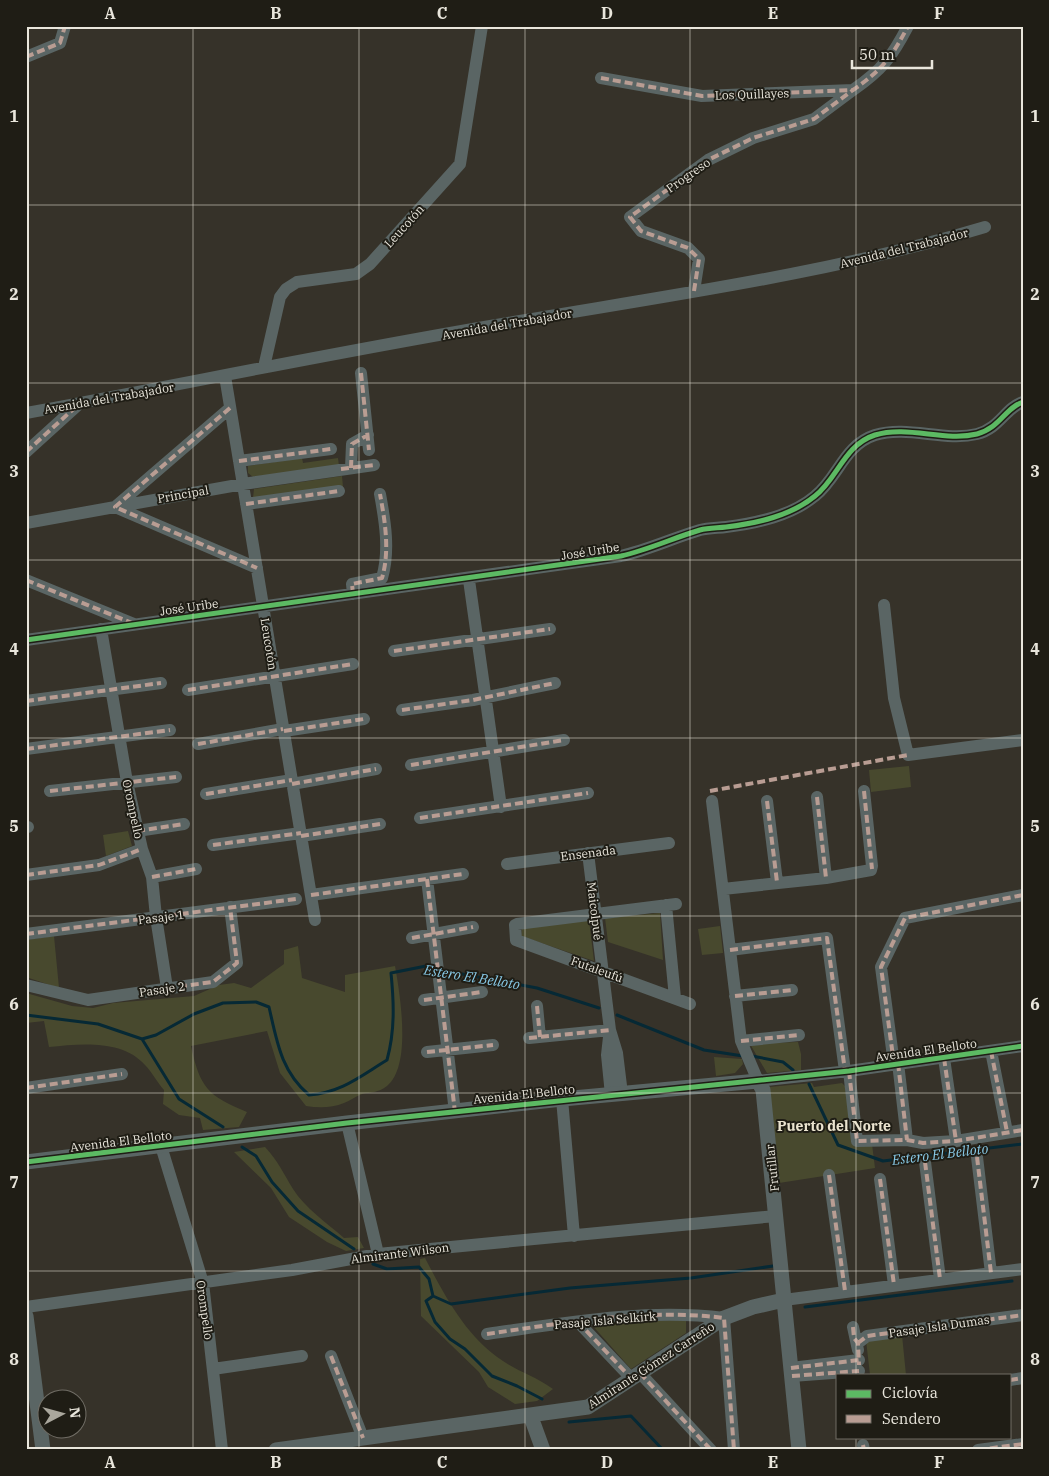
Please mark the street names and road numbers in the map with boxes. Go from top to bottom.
street label: Los Quillayes [714,85,790,103]
street label: Progreso [663,154,713,196]
street label: Leucotón [381,201,427,251]
street label: Avenida del Trabajador [838,225,970,271]
street label: Avenida del Trabajador [441,305,574,343]
street label: Avenida del Trabajador [43,379,176,417]
street label: Principal [156,482,210,506]
street label: José Uribe [560,539,620,563]
street label: José Uribe [159,595,219,619]
street label: Leucotón [257,617,281,671]
street label: Orompello [119,778,147,840]
street label: Ensenada [559,842,617,864]
street label: Maicolpué [584,881,606,941]
street label: Pasaje 1 [137,907,185,927]
street label: Futaleufú [569,953,626,986]
street label: Pasaje 2 [138,978,186,1000]
street label: Avenida El Belloto [874,1035,978,1065]
street label: Avenida El Belloto [472,1081,576,1107]
street label: Avenida El Belloto [69,1127,173,1155]
street label: Frutillar [762,1143,782,1192]
street label: Almirante Wilson [350,1239,450,1266]
street label: Orompello [193,1279,217,1341]
street label: Pasaje Isla Selkirk [553,1308,657,1332]
street label: Pasaje Isla Dumas [888,1311,991,1341]
street label: Almirante Gómez Carreño [585,1318,717,1412]

